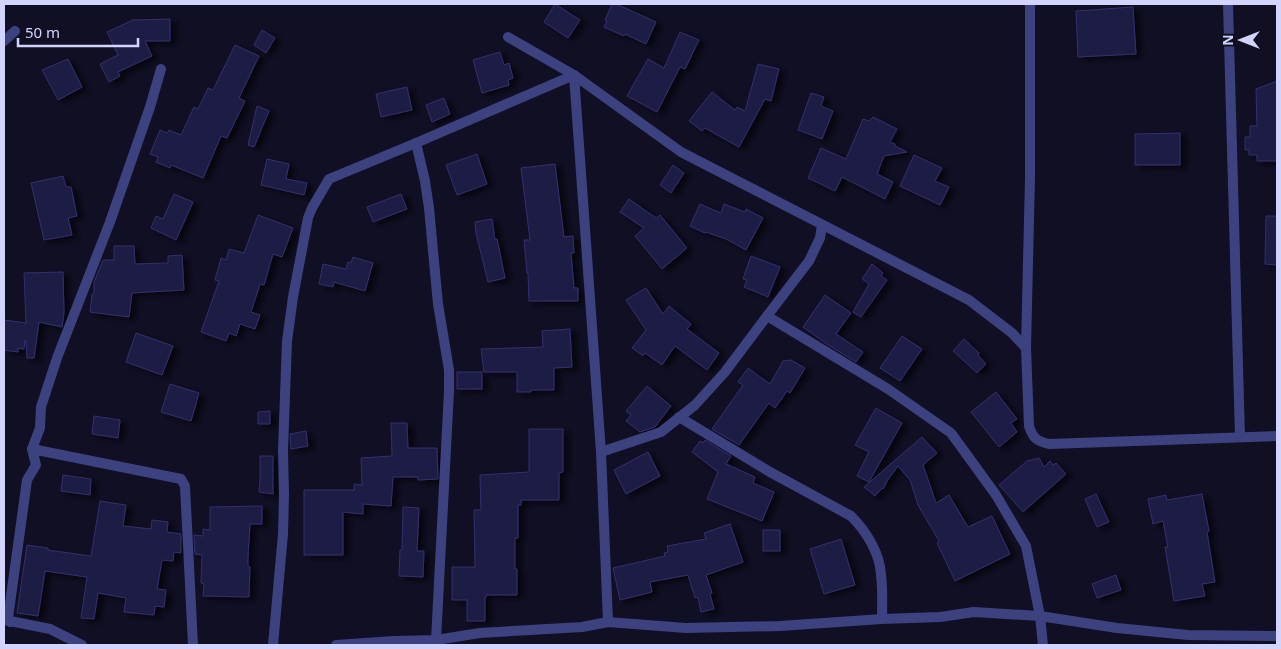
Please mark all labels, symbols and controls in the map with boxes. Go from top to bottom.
scale bar [18,15,138,47]
north arrow [1216,15,1266,65]
text: 50 m [25,22,60,42]
text: N [1218,34,1237,46]

